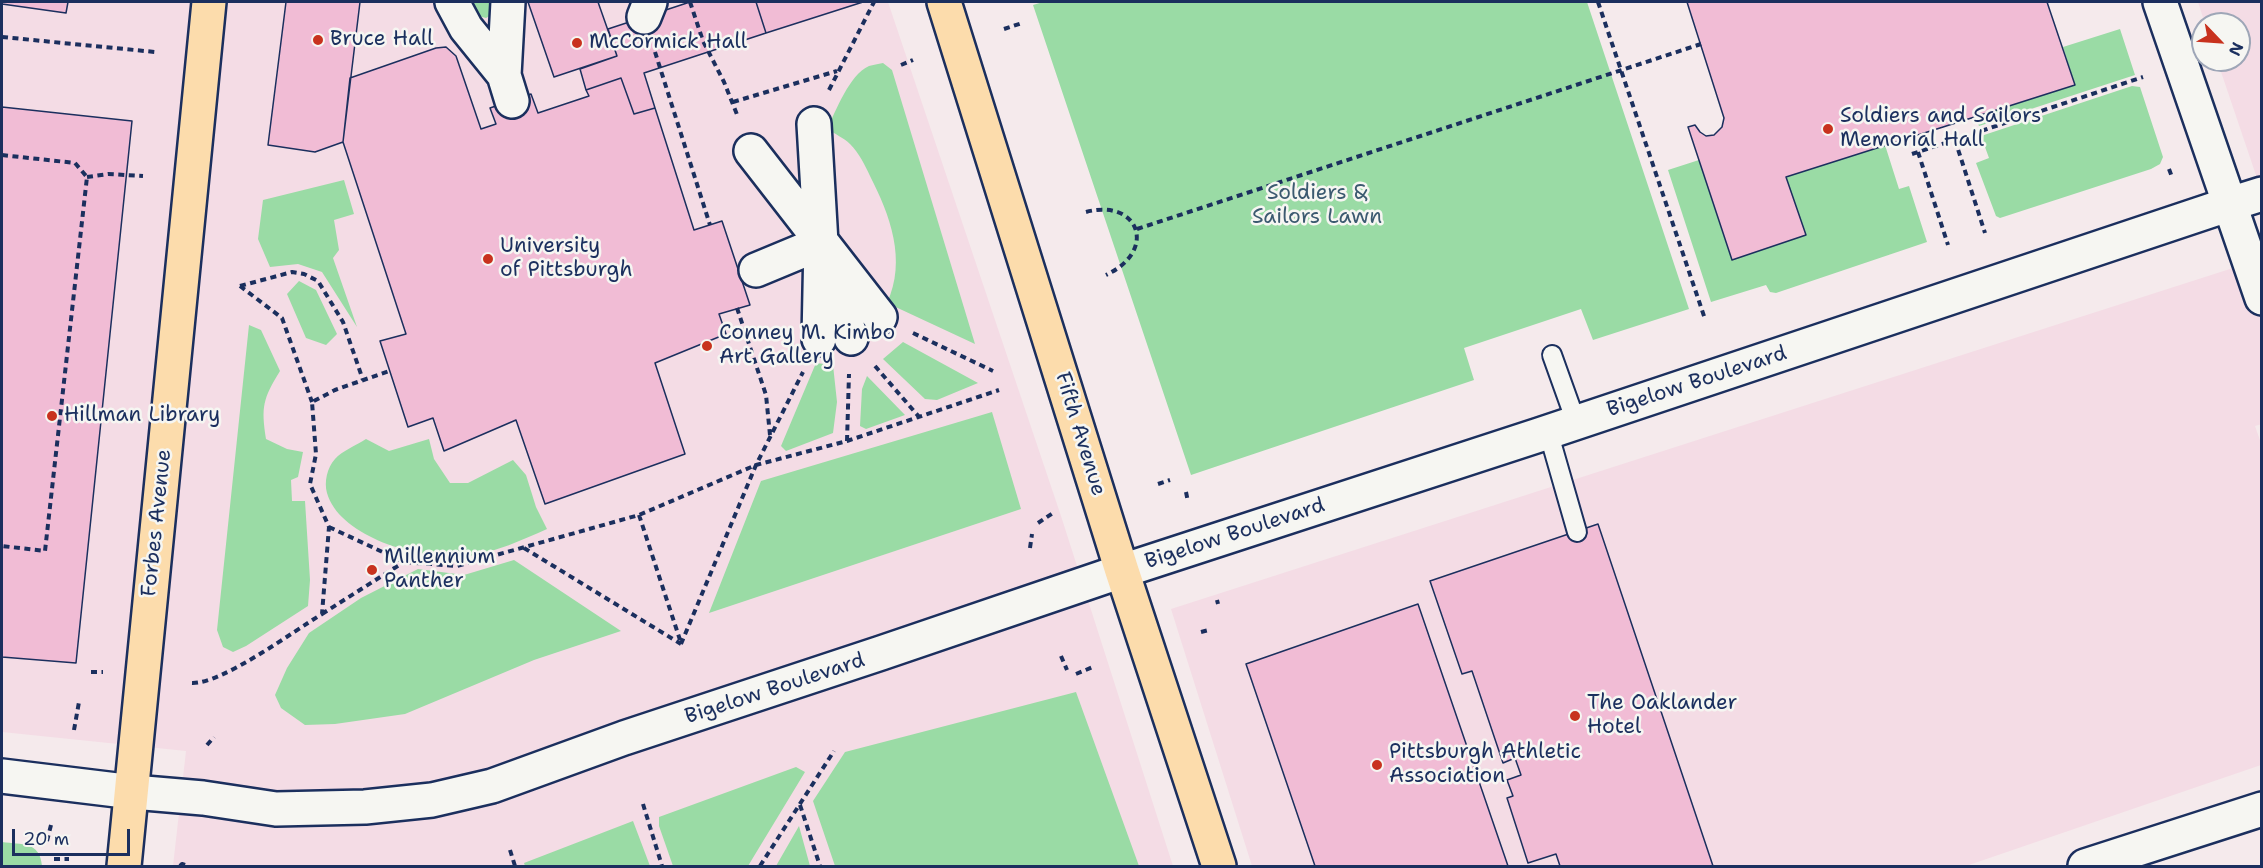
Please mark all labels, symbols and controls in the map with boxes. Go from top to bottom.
north arrow [2191,12,2251,72]
place label: Bruce Hall [330,27,434,53]
place label: McCormick Hall [589,30,747,56]
marker: Bruce Hall [311,33,325,47]
marker: McCormick Hall [570,36,584,50]
text: N [2224,39,2248,59]
place label: Soldiers and Sailors Memorial Hall [1840,104,2041,154]
marker: Soldiers and Sailors Memorial Hall [1821,122,1835,136]
park label: Soldiers & Sailors Lawn [1252,181,1382,231]
place label: University of Pittsburgh [500,234,633,284]
marker: University of Pittsburgh [481,252,495,266]
place label: Conney M. Kimbo Art Gallery [719,321,895,371]
marker: Conney M. Kimbo Art Gallery [700,339,714,353]
street label: Bigelow Boulevard [1604,341,1790,423]
street label: Fifth Avenue [1049,369,1111,499]
place label: Hillman Library [64,403,220,429]
marker: Hillman Library [45,409,59,423]
street label: Forbes Avenue [137,448,177,598]
street label: Bigelow Boulevard [1142,493,1328,575]
place label: Millennium Panther [384,545,495,595]
marker: Millennium Panther [365,563,379,577]
street label: Bigelow Boulevard [682,648,868,730]
place label: The Oaklander Hotel [1587,691,1737,741]
marker: The Oaklander Hotel [1568,709,1582,723]
place label: Pittsburgh Athletic Association [1389,740,1581,790]
marker: Pittsburgh Athletic Association [1370,758,1384,772]
scale bar [15,817,134,855]
text: 20 m [23,827,69,851]

